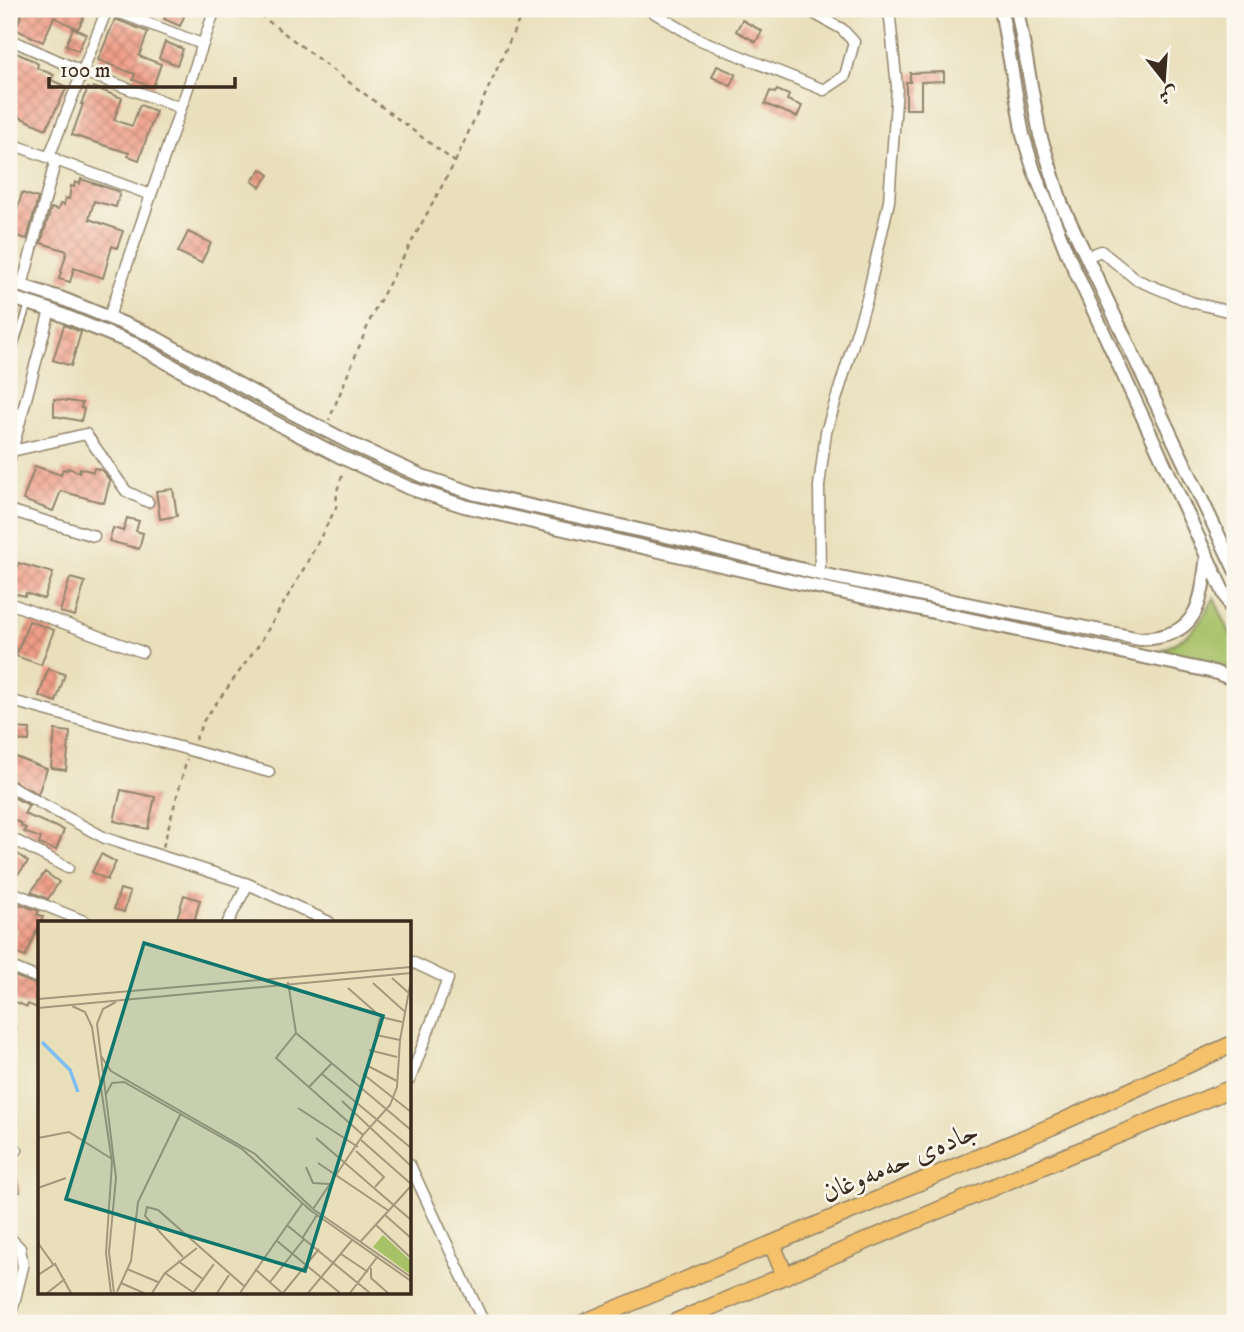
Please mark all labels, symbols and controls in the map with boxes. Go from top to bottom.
scale bar [49,46,234,90]
north arrow [1128,46,1198,116]
text: 100 m [60,58,111,84]
text: ش [1156,81,1181,109]
inset map [38,921,411,1294]
street label: جادەی حەمەوغان [816,1113,984,1211]

